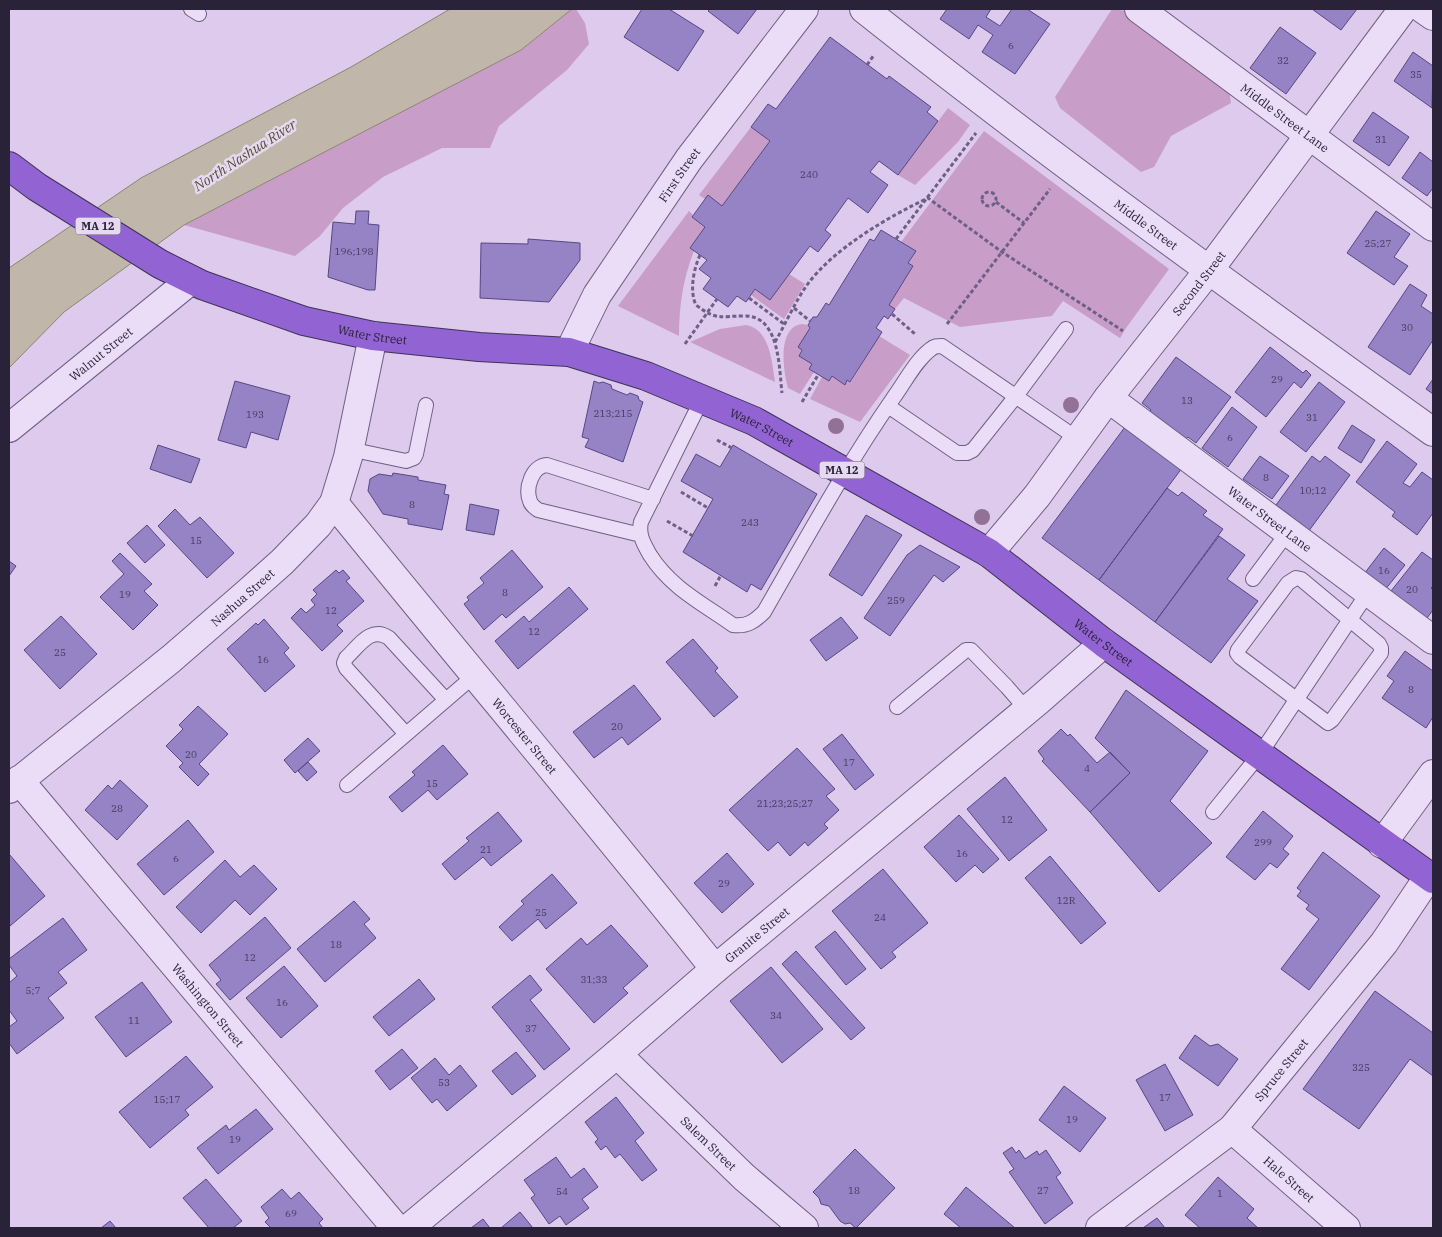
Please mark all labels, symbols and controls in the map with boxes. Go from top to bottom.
house number: 6 [1008,39,1014,52]
house number: 32 [1277,54,1289,67]
house number: 35 [1410,68,1422,81]
street label: Middle Street Lane [1238,80,1332,155]
water label: North Nashua River [189,115,301,195]
house number: 31 [1375,133,1387,146]
street label: First Street [655,144,703,205]
house number: 240 [800,168,818,181]
street label: Middle Street [1112,196,1181,253]
road number: MA 12 [76,218,120,235]
house number: 25;27 [1365,237,1391,250]
house number: 196;198 [335,245,373,258]
street label: Second Street [1169,248,1228,318]
street label: Water Street [336,321,408,347]
house number: 30 [1401,321,1413,334]
street label: Walnut Street [66,323,135,384]
house number: 29 [1271,373,1283,386]
house number: 13 [1181,394,1193,407]
street label: Water Street [728,404,797,449]
house number: 213;215 [594,407,632,420]
house number: 193 [246,408,264,421]
house number: 31 [1306,411,1318,424]
house number: 6 [1227,431,1233,444]
road number: MA 12 [820,462,864,478]
house number: 8 [1263,471,1269,484]
street label: Water Street Lane [1225,483,1315,555]
house number: 10;12 [1300,484,1326,497]
house number: 8 [409,498,415,511]
house number: 243 [741,516,759,529]
house number: 15 [190,534,202,547]
house number: 16 [1378,564,1390,577]
street label: Nashua Street [207,565,277,629]
house number: 20 [1406,583,1418,596]
house number: 8 [502,586,508,599]
house number: 19 [119,588,131,601]
house number: 259 [887,594,905,607]
house number: 12 [325,604,337,617]
street label: Water Street [1071,615,1136,669]
house number: 12 [528,625,540,638]
house number: 25 [54,646,66,659]
house number: 16 [257,653,269,666]
house number: 8 [1408,683,1414,696]
street label: Worcester Street [489,695,561,777]
house number: 20 [611,720,623,733]
house number: 20 [185,748,197,761]
house number: 17 [843,756,855,769]
house number: 4 [1084,762,1090,775]
house number: 15 [426,777,438,790]
house number: 21;23;25;27 [757,797,813,810]
house number: 28 [111,802,123,815]
house number: 12 [1001,813,1013,826]
house number: 299 [1254,836,1272,849]
house number: 21 [480,843,492,856]
house number: 16 [956,847,968,860]
house number: 6 [173,852,179,865]
house number: 29 [718,877,730,890]
house number: 12R [1057,894,1076,907]
street label: Granite Street [721,903,792,966]
house number: 25 [535,906,547,919]
house number: 24 [874,911,886,924]
house number: 18 [330,938,342,951]
house number: 12 [244,951,256,964]
street label: Washington Street [169,960,248,1050]
house number: 31;33 [581,973,607,986]
house number: 5;7 [26,984,40,997]
house number: 16 [276,996,288,1009]
house number: 34 [770,1009,782,1022]
house number: 11 [128,1014,140,1027]
house number: 37 [525,1022,537,1035]
street label: Spruce Street [1251,1035,1311,1104]
house number: 325 [1352,1061,1370,1074]
house number: 53 [438,1076,450,1089]
house number: 17 [1159,1091,1171,1104]
house number: 15;17 [154,1093,180,1106]
street label: Salem Street [678,1113,740,1173]
house number: 19 [1066,1113,1078,1126]
house number: 19 [229,1133,241,1146]
street label: Hale Street [1261,1153,1318,1205]
house number: 18 [848,1184,860,1197]
house number: 27 [1037,1184,1049,1197]
house number: 54 [556,1185,568,1198]
house number: 1 [1217,1187,1223,1200]
house number: 69 [285,1207,297,1220]

